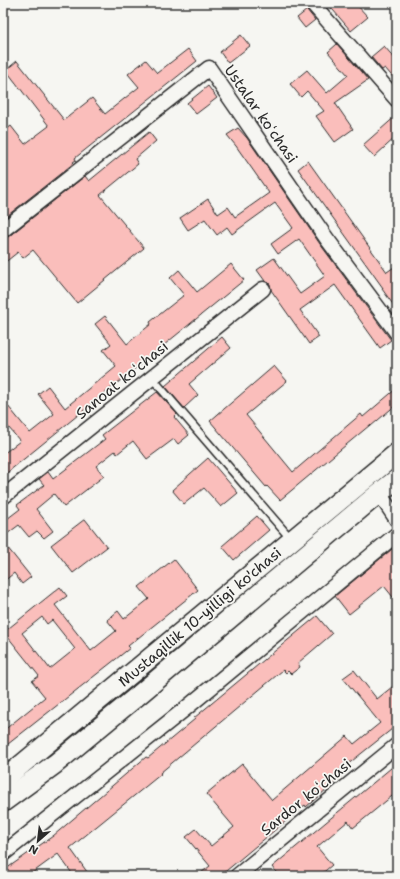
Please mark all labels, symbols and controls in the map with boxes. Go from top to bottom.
street label: Ustalar koʻchasi [220,61,302,167]
street label: Sanoat koʻchasi [71,336,173,424]
street label: Mustaqillik 10-yilligi ko'chasi [114,543,286,691]
street label: Sardor koʻchasi [256,754,356,840]
north arrow [18,821,58,861]
text: N [26,841,41,858]

